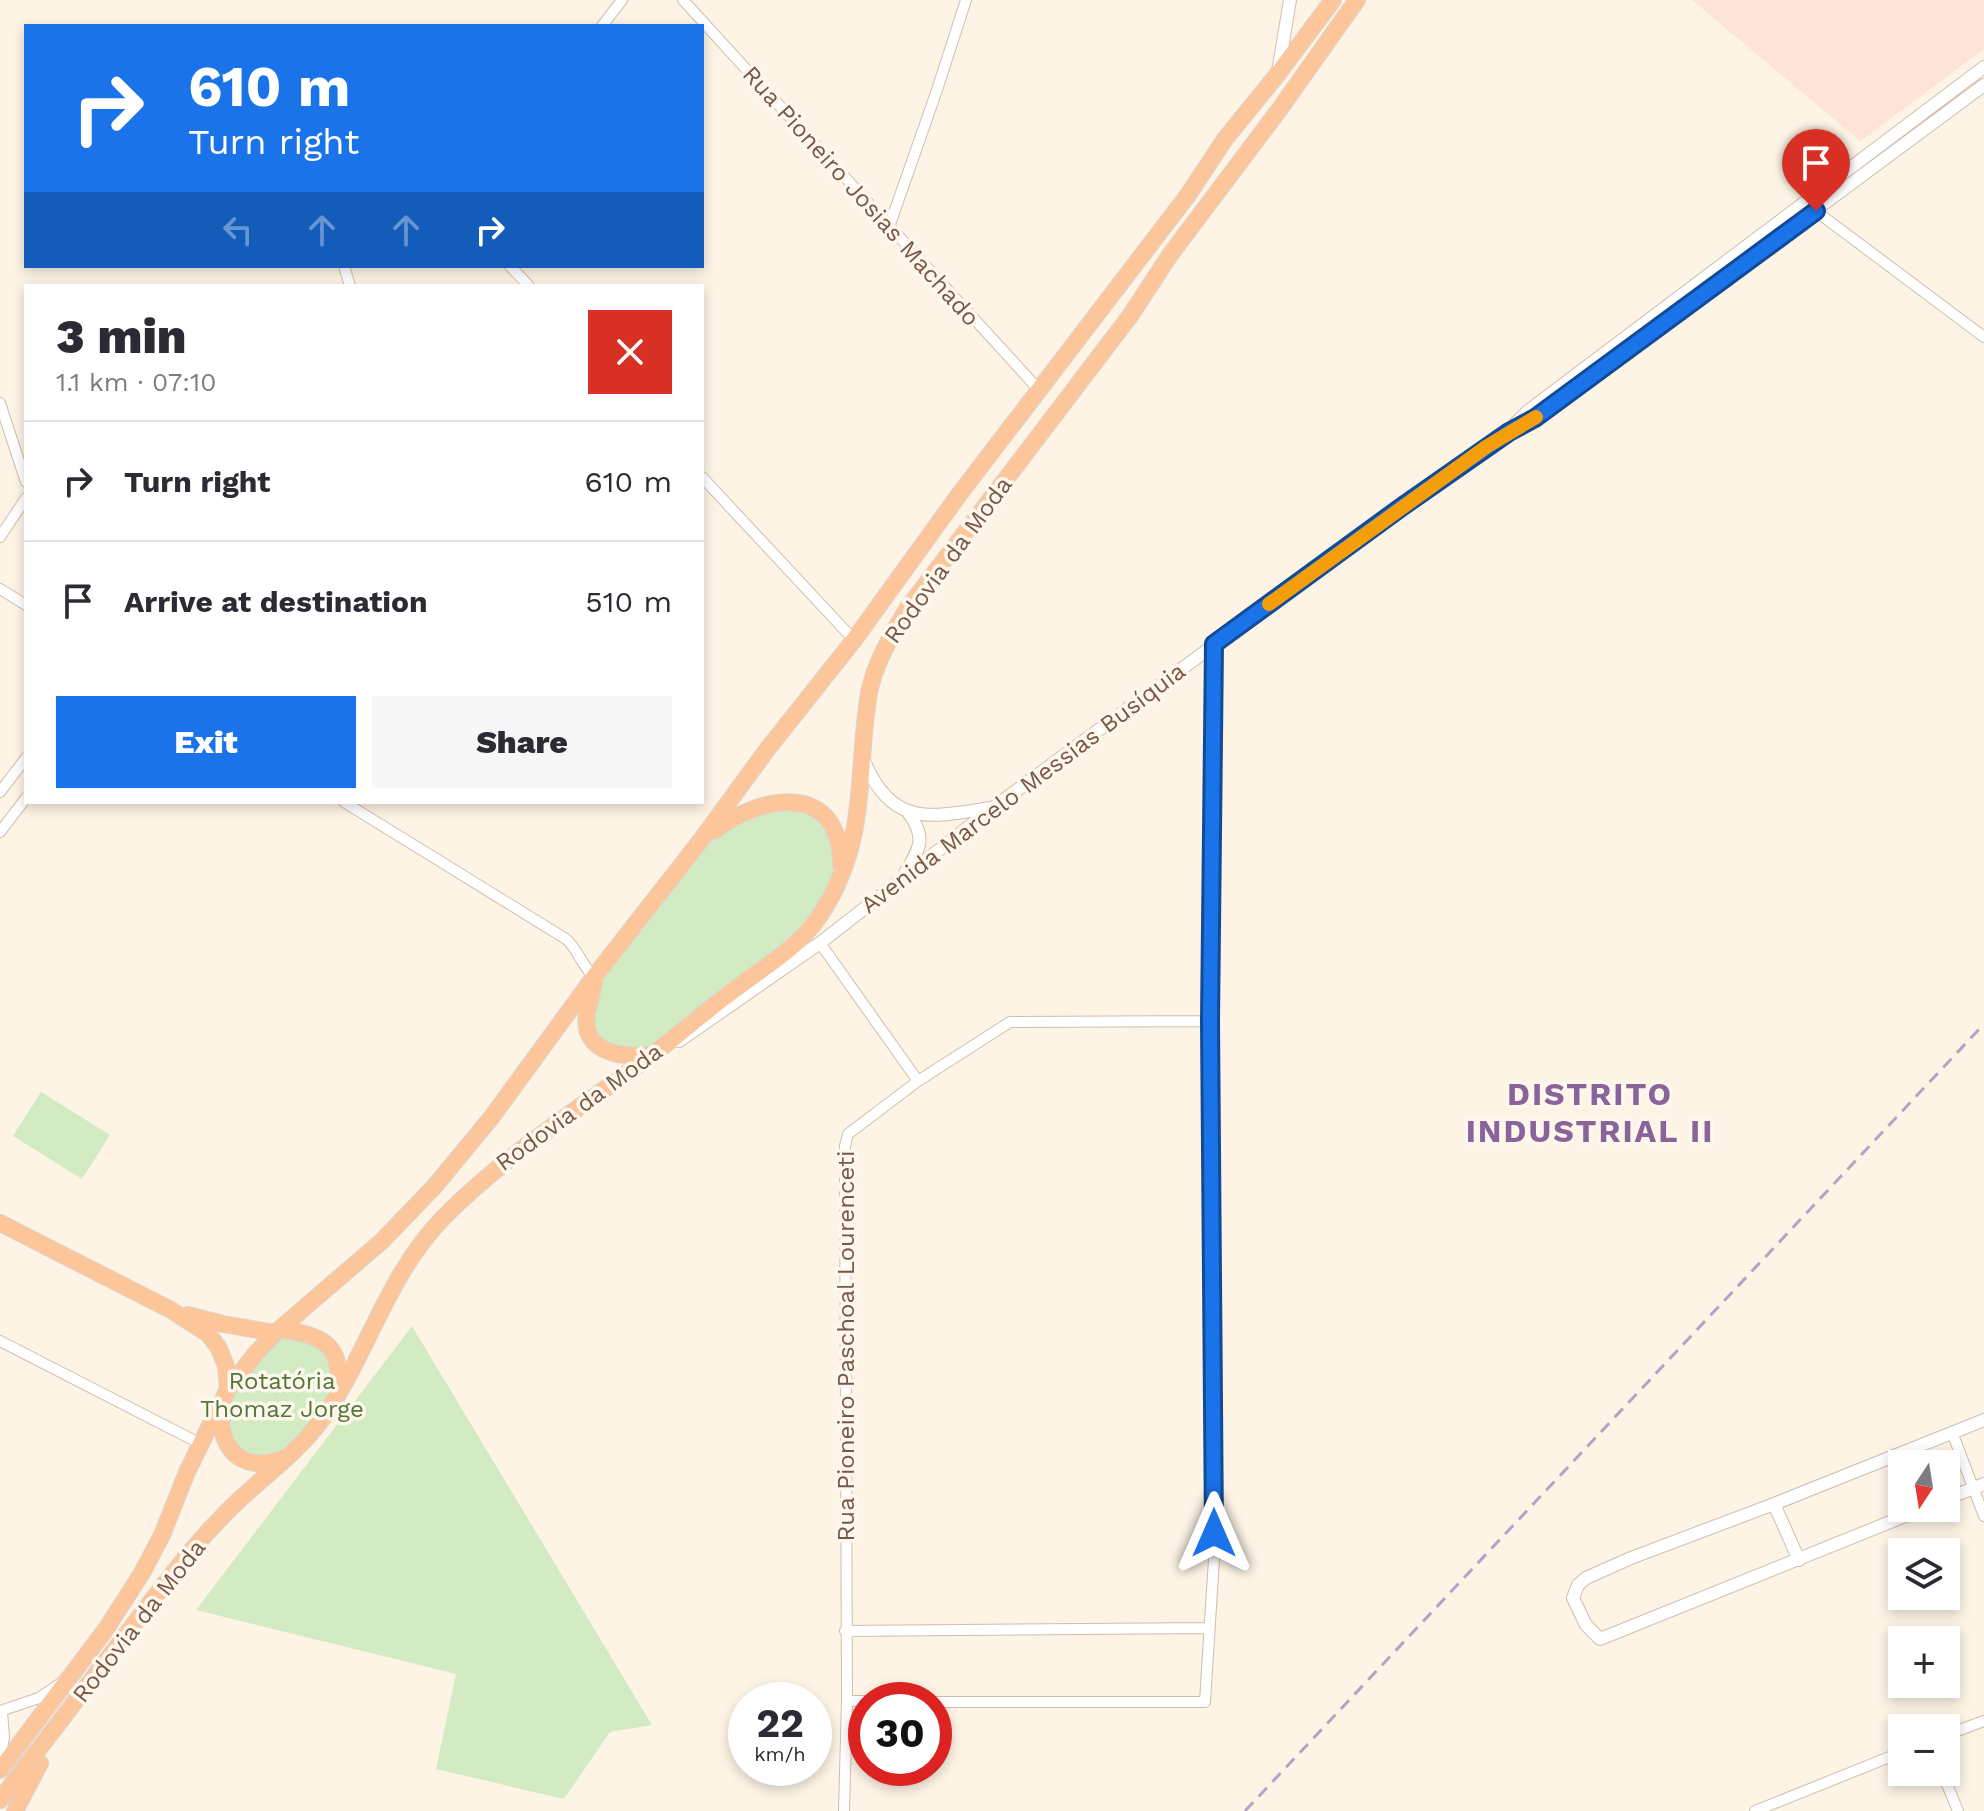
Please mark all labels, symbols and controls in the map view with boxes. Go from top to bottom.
text: 610 m [188,54,350,120]
icon: right [56,56,160,160]
street label: Rua Pioneiro Josias Machado [737,60,985,332]
text: Turn right [188,121,359,163]
pin [1782,129,1850,211]
icon: arrive [1794,141,1838,185]
icon: left [216,208,260,252]
icon: ahead [300,208,344,252]
icon: ahead [384,208,428,252]
icon: right [468,208,512,252]
text: 3 min [56,308,187,365]
button: close [588,310,672,394]
text: 1.1 km · 07:10 [56,367,216,397]
icon: right [56,459,100,503]
text: Turn right [124,464,270,499]
text: 610 m [585,464,672,499]
street label: Rodovia da Moda [878,471,1018,649]
icon: arrive [56,579,100,623]
text: Arrive at destination [124,584,428,619]
text: 510 m [585,584,672,619]
street label: Avenida Marcelo Messias Busíquia [855,657,1191,919]
button: Exit [56,696,356,788]
button: Share [372,696,672,788]
street label: Rodovia da Moda [490,1037,668,1177]
district label: DISTRITO INDUSTRIAL II [1466,1075,1714,1150]
street label: Rua Pioneiro Paschoal Lourenceti [832,1151,860,1541]
park label: Rotatória Thomaz Jorge [200,1367,364,1423]
north arrow [1888,1450,1960,1522]
map controls [1888,1450,1960,1786]
position arrow [1172,1491,1256,1575]
street label: Rodovia da Moda [67,1534,211,1708]
button: layers [1888,1538,1960,1610]
button: + [1888,1626,1960,1698]
speed limit sign: 30 [848,1682,952,1786]
text: 22 [756,1700,804,1747]
button: − [1888,1714,1960,1786]
text: km/h [754,1742,806,1766]

